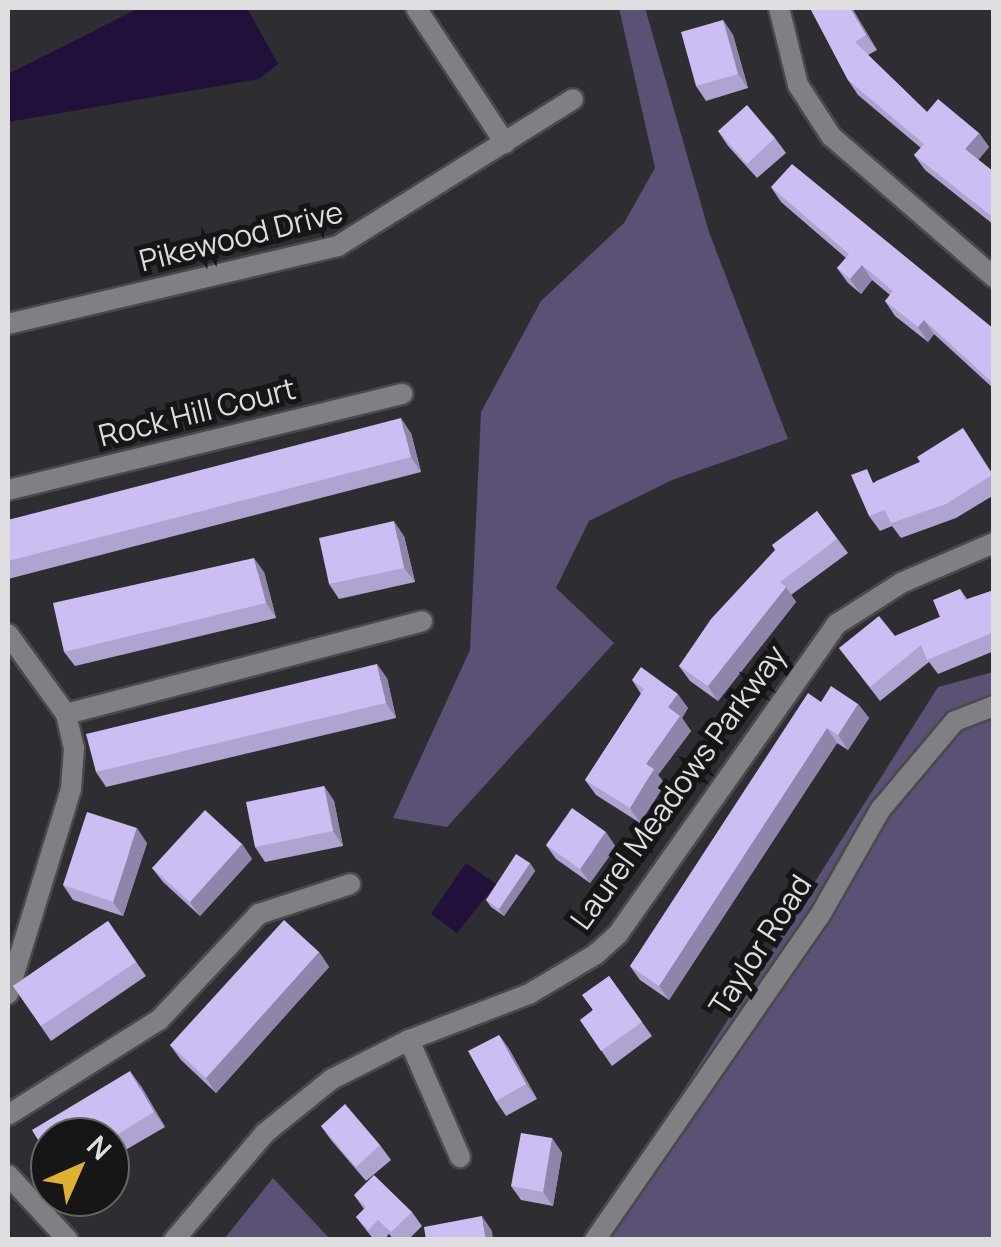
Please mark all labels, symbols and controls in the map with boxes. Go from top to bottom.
street label: Pikewood Drive [136,193,346,279]
street label: Rock Hill Court [95,370,299,454]
street label: Laurel Meadows Parkway [563,638,793,936]
street label: Taylor Road [701,868,819,1022]
north arrow [30,1117,130,1217]
text: N [79,1127,120,1168]

